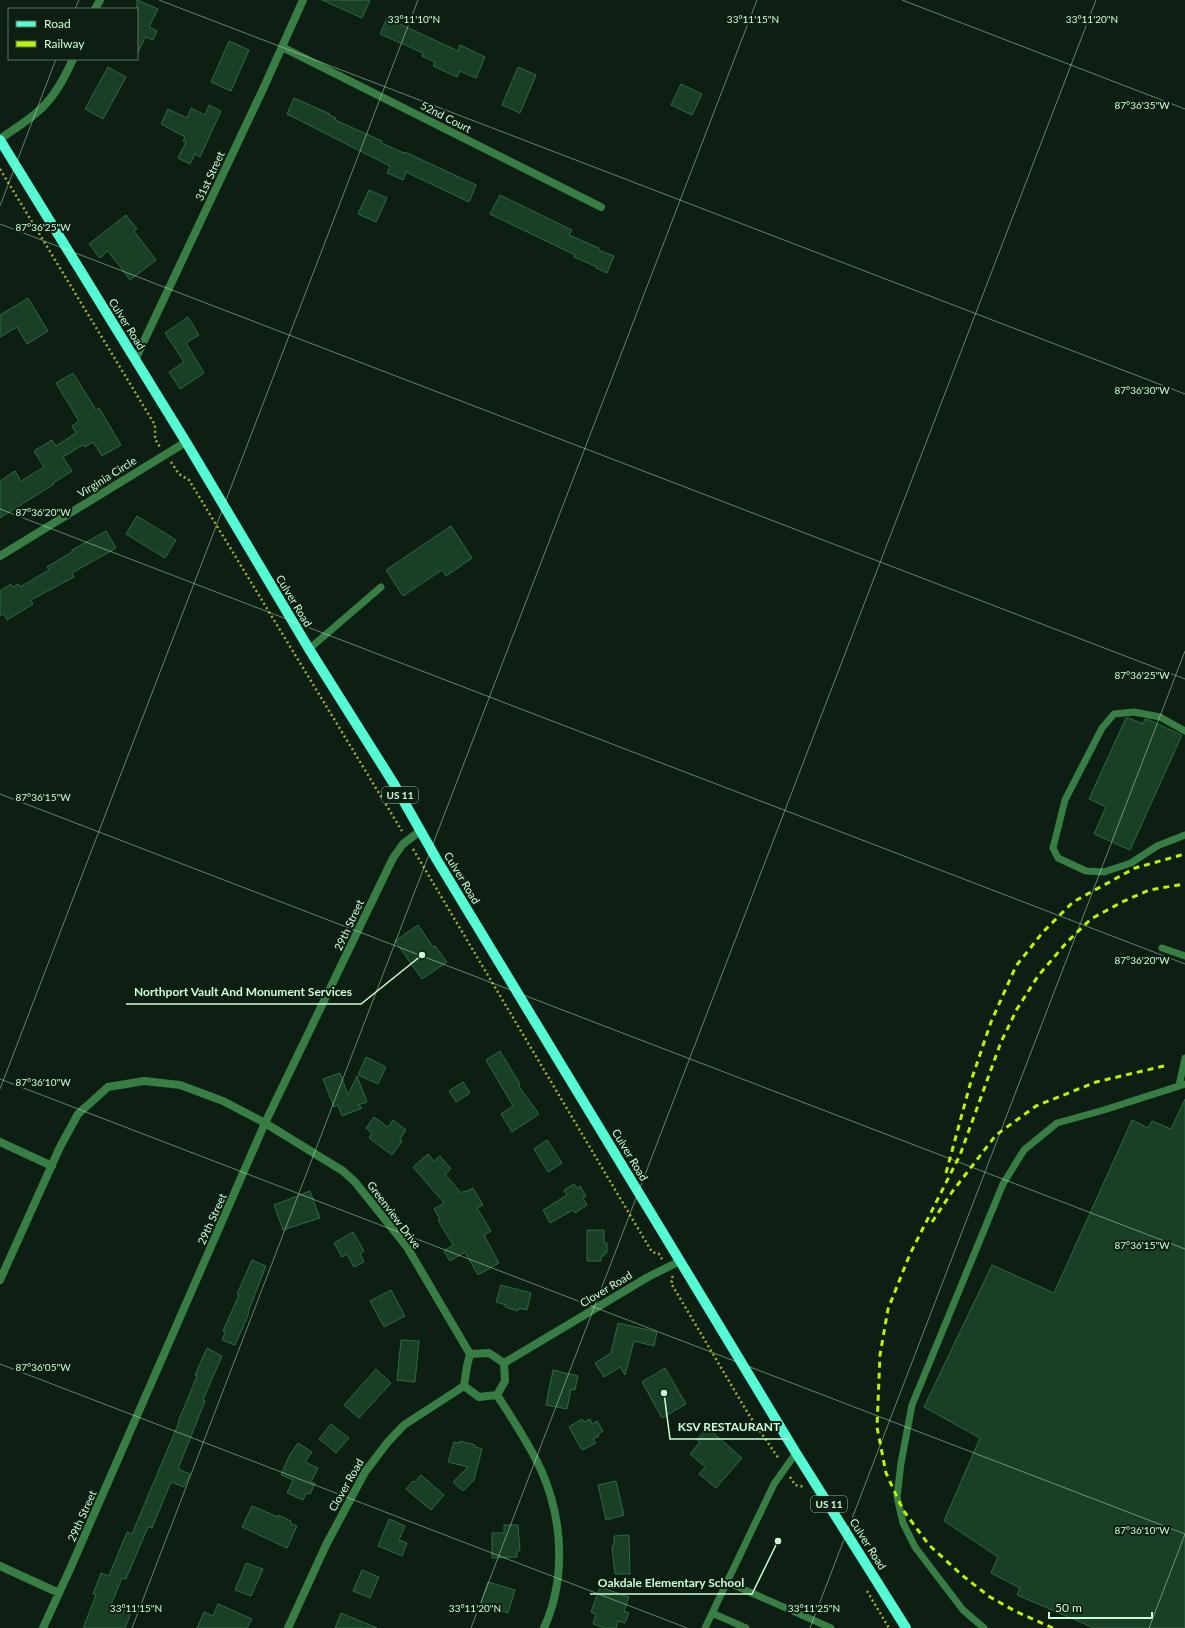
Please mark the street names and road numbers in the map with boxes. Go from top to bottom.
street label: 52nd Court [419,98,474,135]
street label: 31st Street [192,149,227,203]
street label: Culver Road [106,296,148,352]
street label: Virginia Circle [75,453,139,500]
street label: Culver Road [274,572,315,629]
road number: US 11 [382,787,418,803]
street label: Culver Road [442,849,483,906]
street label: 29th Street [331,897,366,952]
street label: Culver Road [610,1126,651,1183]
street label: Greenview Drive [365,1178,424,1251]
street label: 29th Street [194,1191,229,1246]
street label: Clover Road [577,1268,634,1309]
street label: Clover Road [325,1456,366,1513]
street label: 29th Street [64,1488,99,1543]
road number: US 11 [811,1496,847,1512]
street label: Culver Road [847,1516,889,1572]

